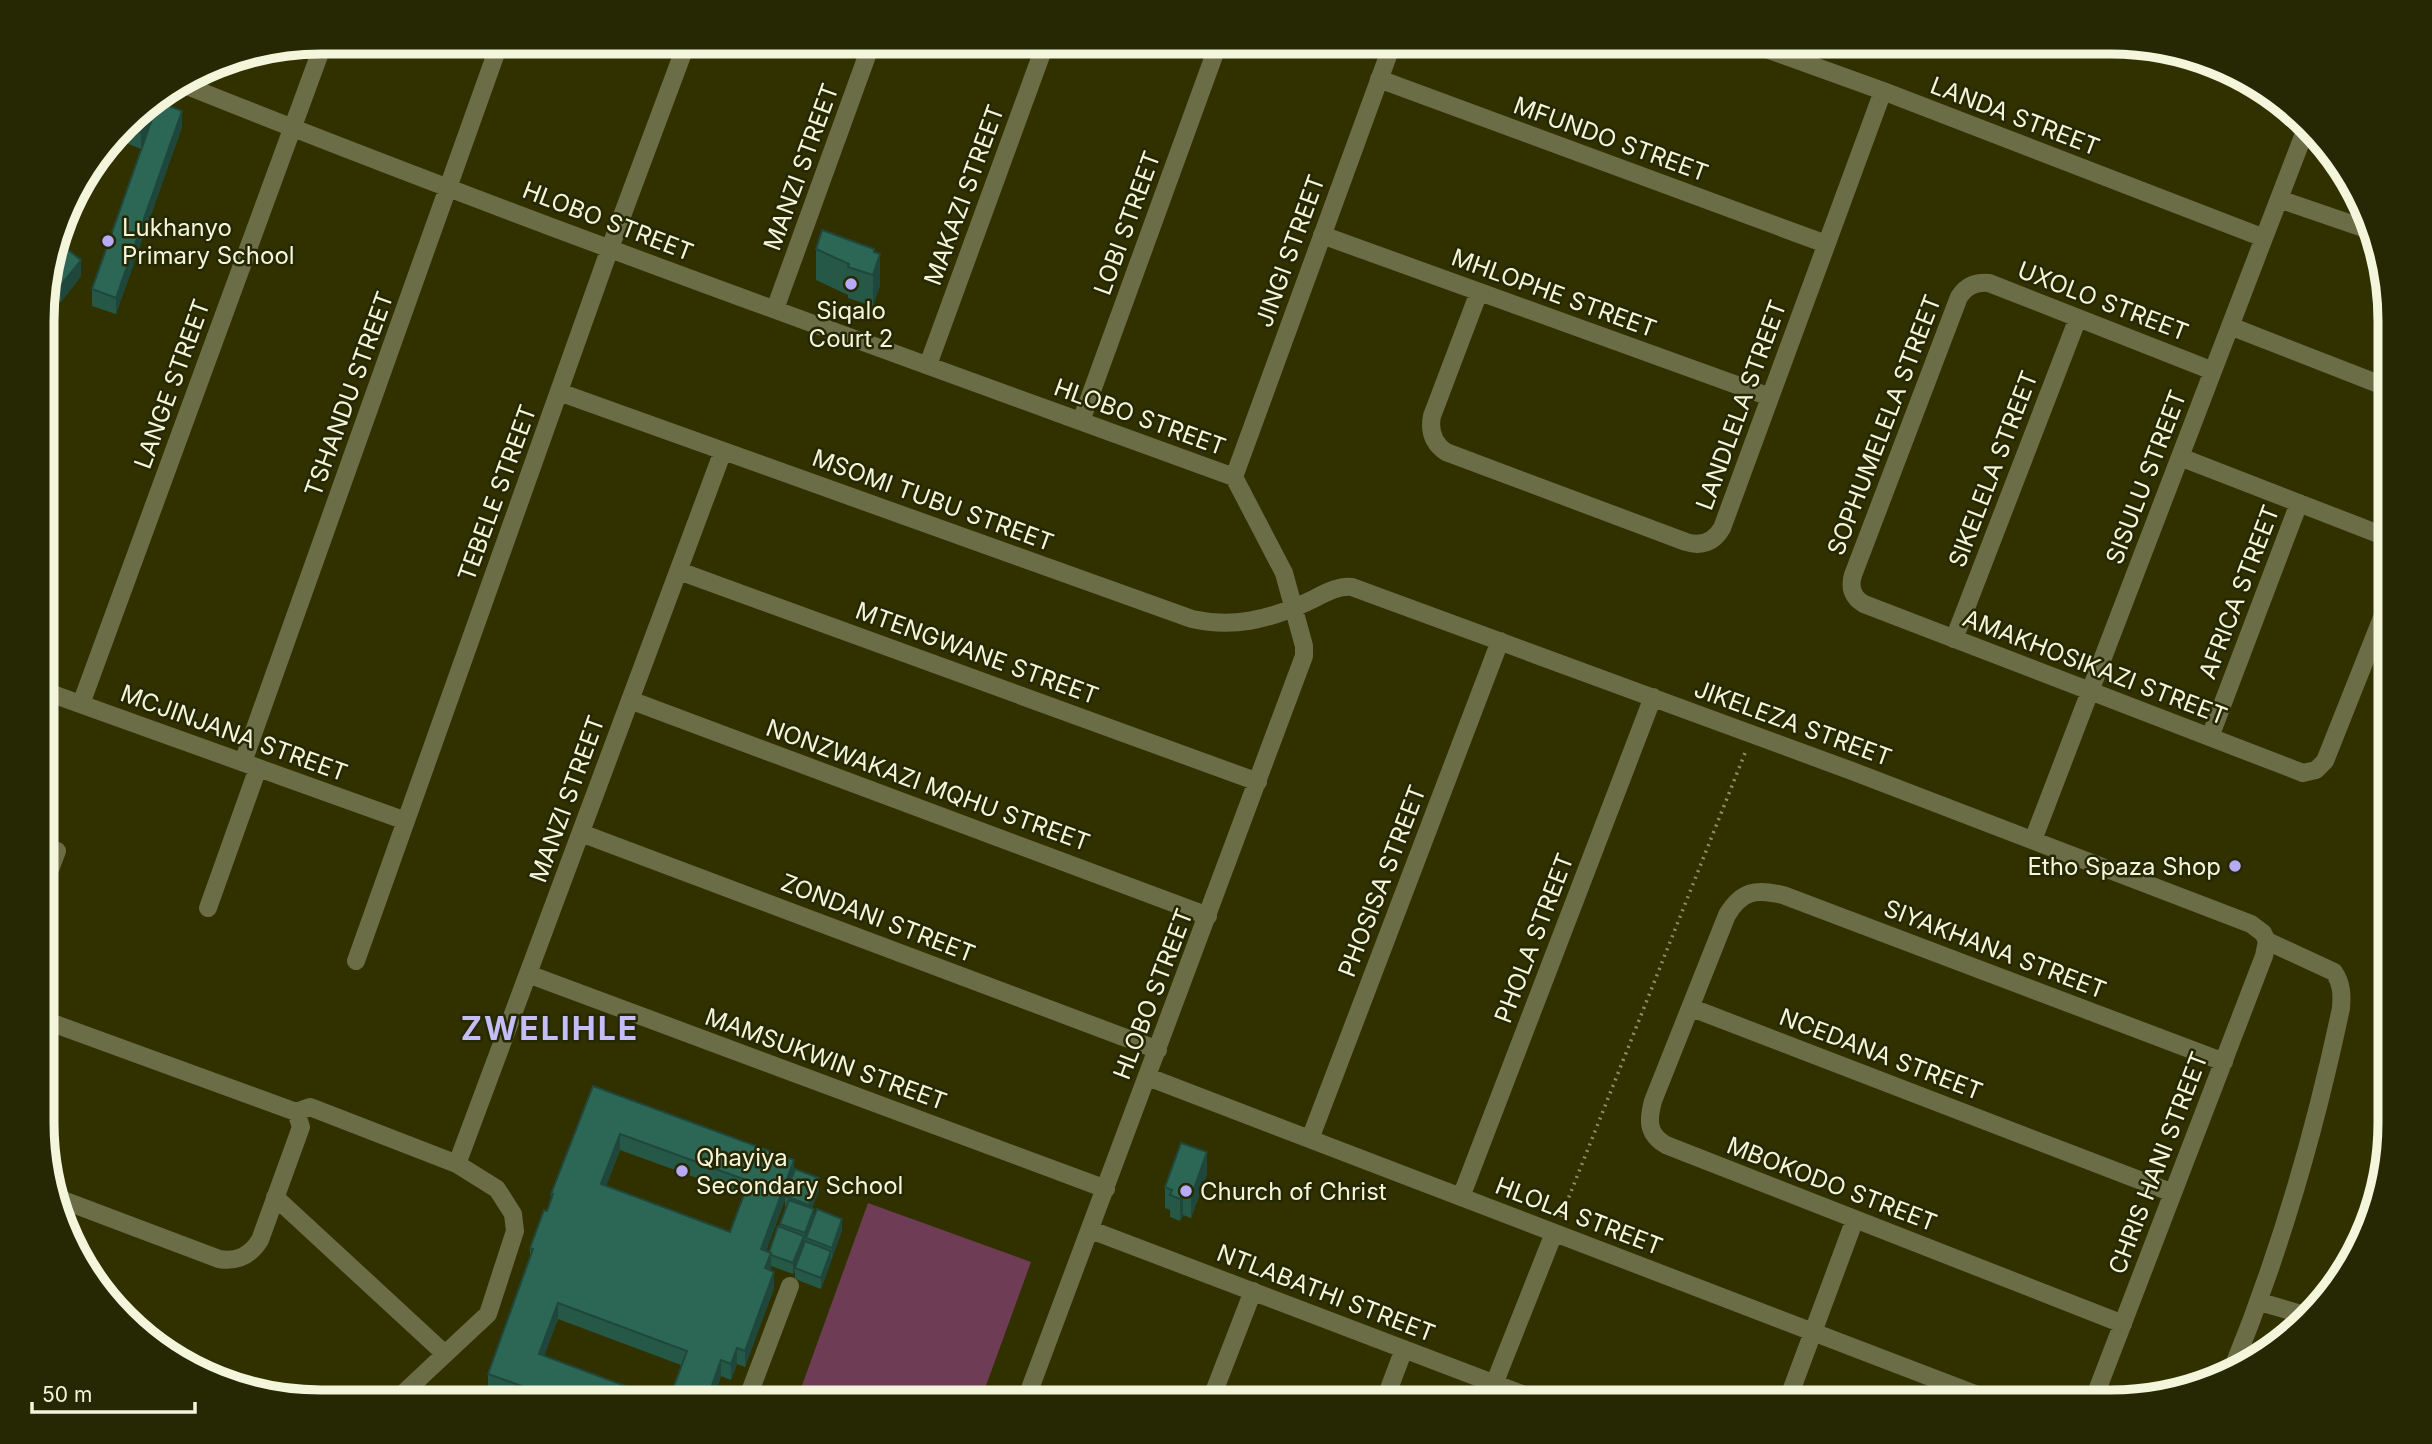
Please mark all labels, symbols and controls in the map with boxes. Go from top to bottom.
street label: LANDA STREET [1926,70,2104,162]
street label: MANZI STREET [757,80,845,254]
street label: MFUNDO STREET [1510,90,1712,188]
street label: MAKAZI STREET [918,101,1010,289]
street label: LOBI STREET [1088,147,1166,299]
street label: JINGI STREET [1249,171,1331,331]
street label: HLOBO STREET [519,175,697,267]
place label: Lukhanyo Primary School [122,213,295,270]
marker: Lukhanyo Primary School [100,233,116,249]
street label: MHLOPHE STREET [1448,242,1660,344]
street label: UXOLO STREET [2014,255,2192,347]
marker: Siqalo Court 2 [843,276,859,292]
street label: TSHANDU STREET [298,288,400,500]
street label: SOPHUMELELA STREET [1821,291,1947,559]
street label: LANGE STREET [128,295,216,473]
place label: Siqalo Court 2 [809,296,893,353]
street label: LANDLELA STREET [1690,296,1792,514]
street label: SIKELELA STREET [1942,367,2044,571]
street label: HLOBO STREET [1050,372,1230,462]
street label: SISULU STREET [2099,386,2193,568]
street label: TEBELE STREET [452,401,542,585]
street label: MSOMI TUBU STREET [808,443,1058,557]
street label: AFRICA STREET [2193,501,2285,683]
street label: MTENGWANE STREET [852,596,1102,710]
street label: AMAKHOSIKAZI STREET [1959,603,2231,731]
street label: JIKELEZA STREET [1690,674,1896,772]
street label: MCJINJANA STREET [117,678,351,788]
street label: MANZI STREET [523,712,611,886]
street label: NONZWAKAZI MQHU STREET [762,713,1094,857]
street label: PHOSISA STREET [1332,781,1432,981]
street label: PHOLA STREET [1488,849,1580,1027]
place label: Etho Spaza Shop [2027,852,2221,881]
marker: Etho Spaza Shop [2227,858,2243,874]
street label: ZONDANI STREET [777,868,979,968]
street label: SIYAKHANA STREET [1880,893,2110,1005]
street label: HLOBO STREET [1107,905,1199,1083]
street label: MAMSUKWIN STREET [701,1002,951,1116]
street label: NCEDANA STREET [1775,1002,1987,1106]
district label: ZWELIHLE [461,1009,639,1048]
street label: CHRIS HANI STREET [2102,1048,2214,1278]
street label: MBOKODO STREET [1723,1131,1941,1237]
place label: Qhayiya Secondary School [696,1143,903,1200]
marker: Qhayiya Secondary School [674,1163,690,1179]
street label: HLOLA STREET [1491,1171,1667,1261]
place label: Church of Christ [1200,1177,1387,1206]
marker: Church of Christ [1178,1183,1194,1199]
street label: NTLABATHI STREET [1213,1238,1439,1348]
scale bar [32,1370,194,1414]
text: 50 m [42,1382,92,1407]

